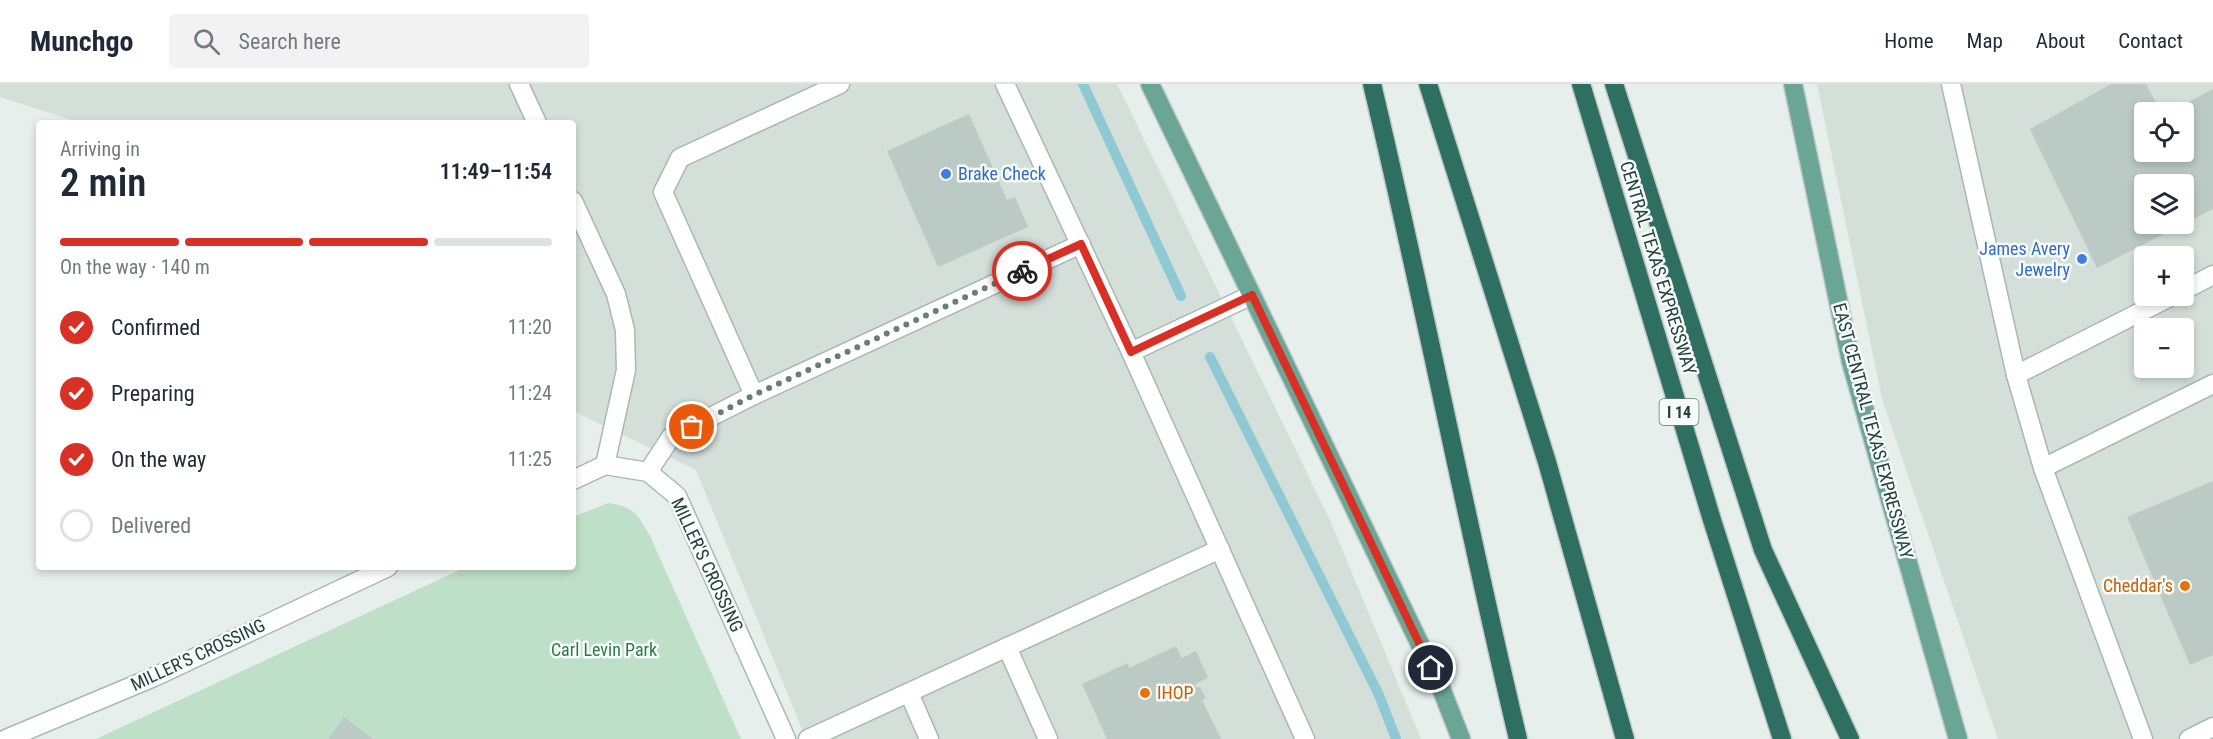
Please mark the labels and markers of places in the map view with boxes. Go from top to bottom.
place label: Brake Check [958,163,1046,184]
marker: Brake Check [939,167,953,181]
place label: James Avery Jewelry [1979,238,2071,280]
marker: James Avery Jewelry [2075,252,2089,266]
pin [666,401,717,452]
place label: Cheddar's [2103,575,2173,596]
marker: Cheddar's [2178,579,2192,593]
pin [1405,642,1456,693]
place label: IHOP [1157,682,1193,703]
marker: IHOP [1138,686,1152,700]

